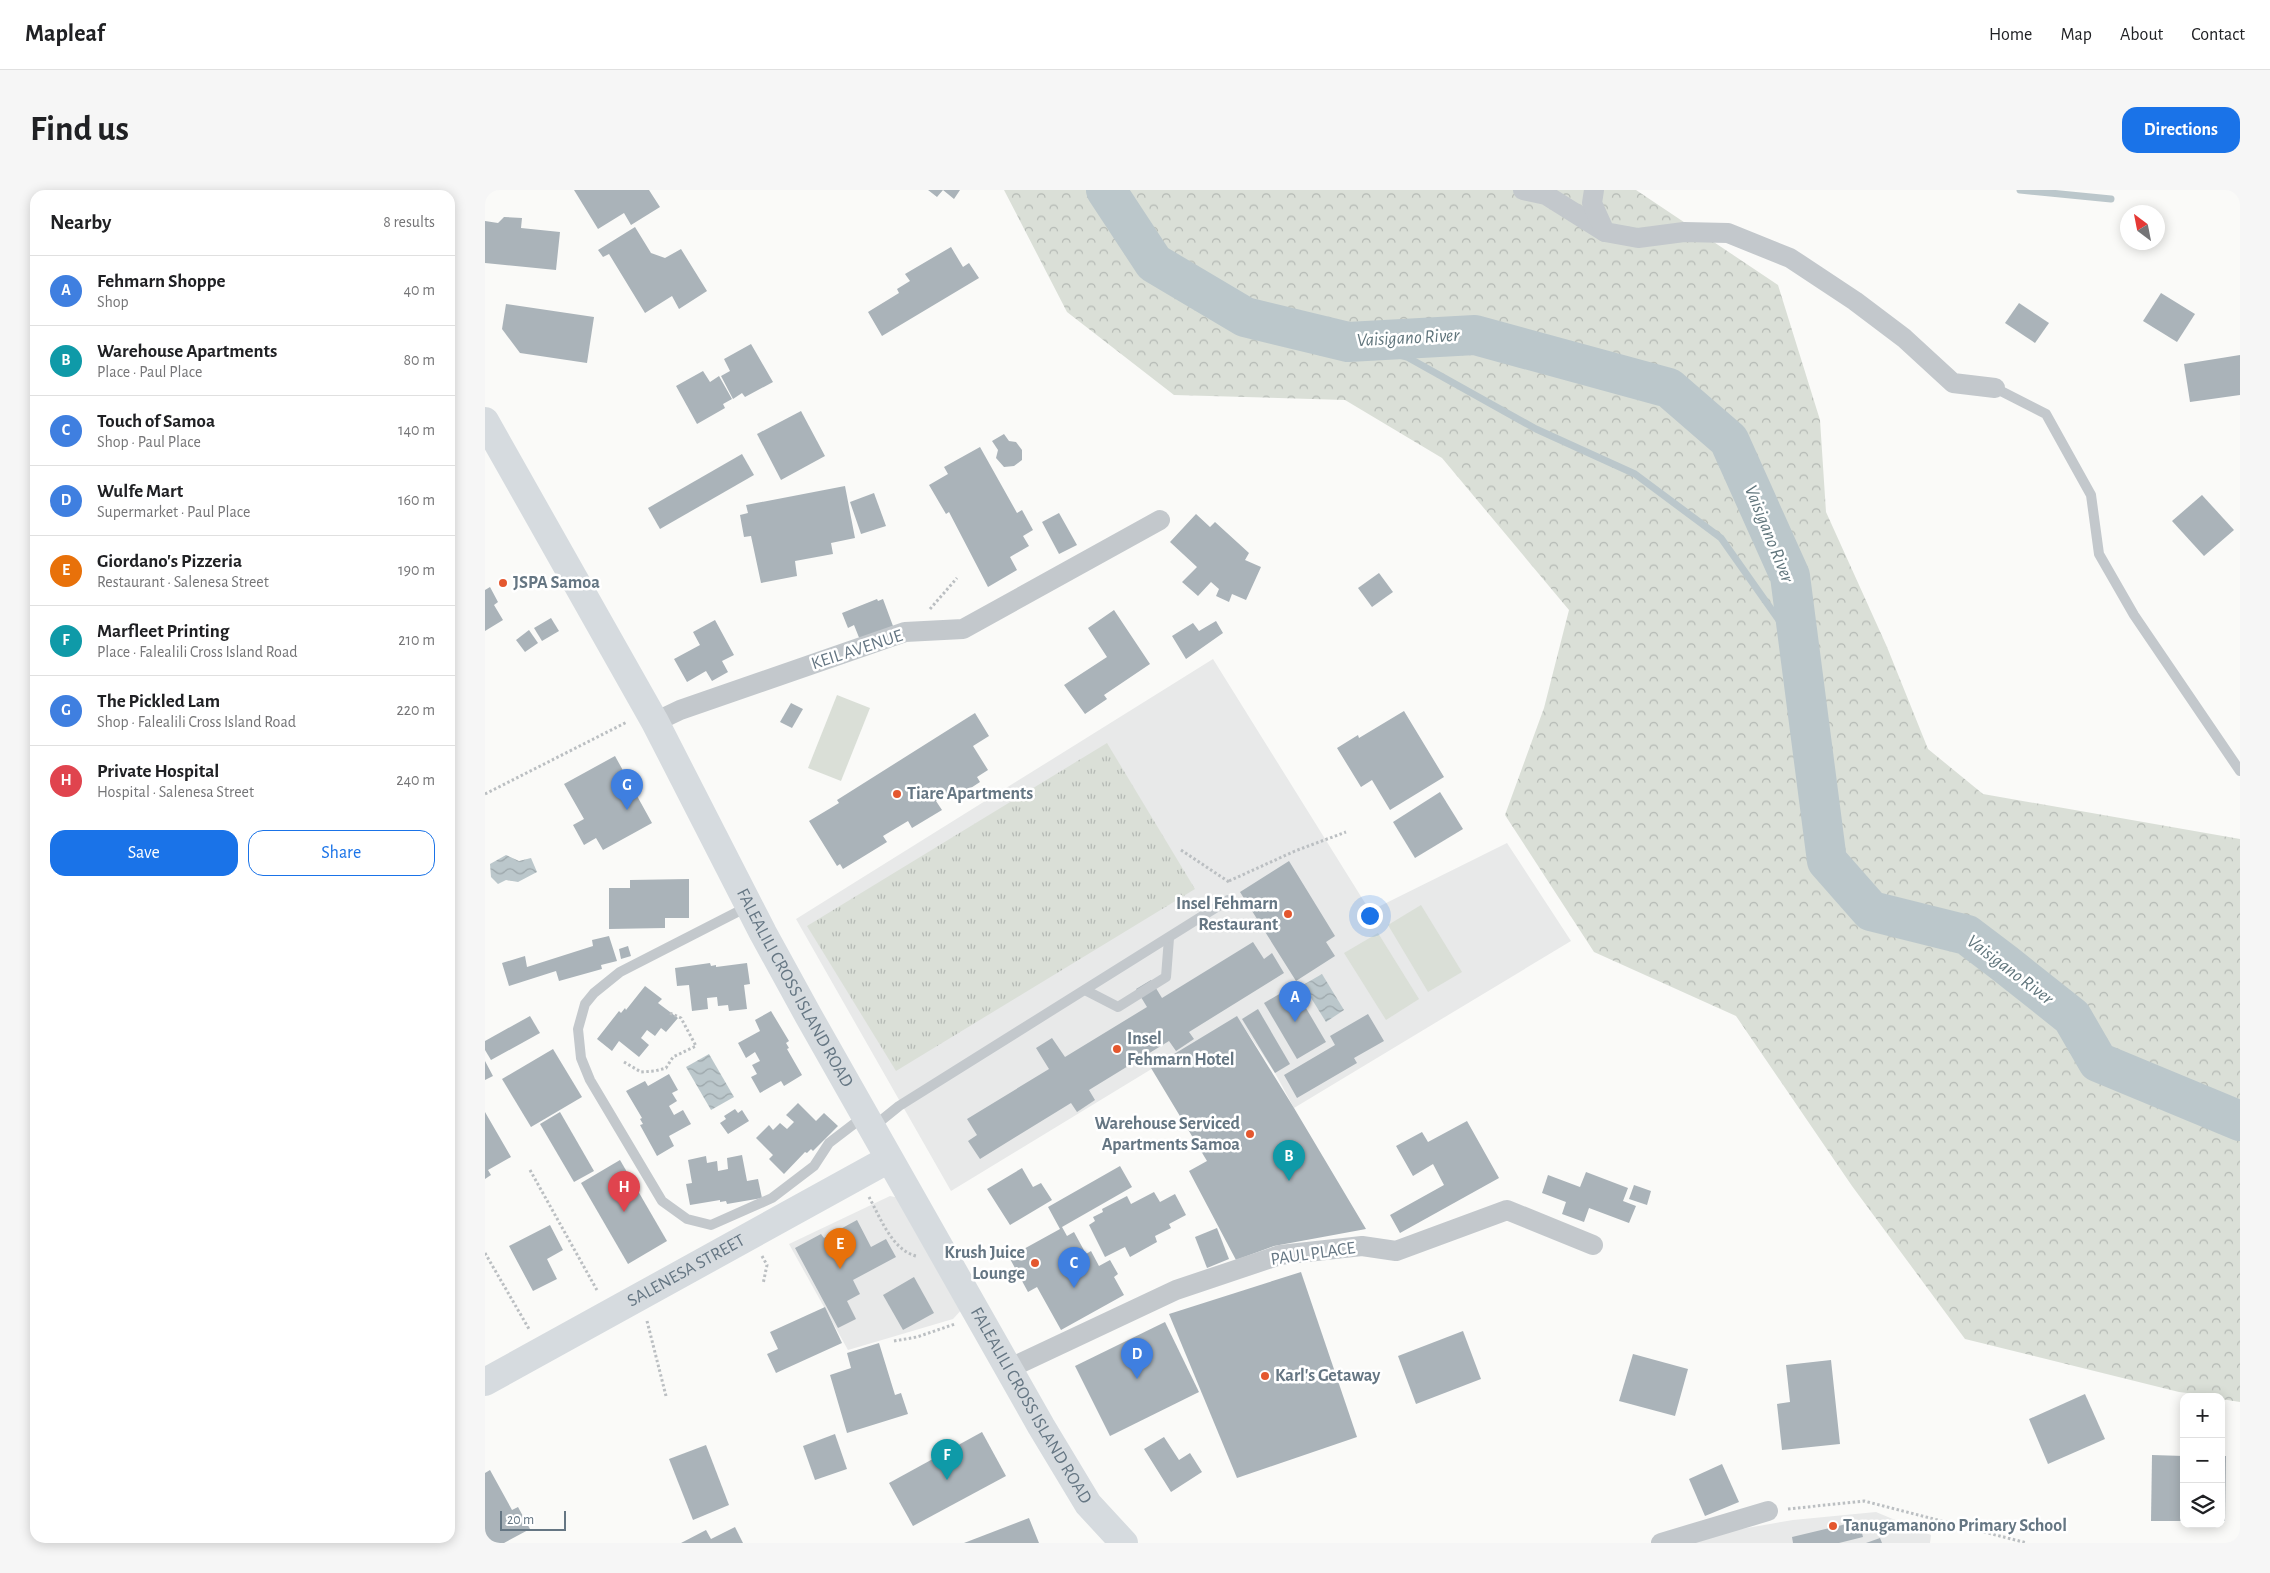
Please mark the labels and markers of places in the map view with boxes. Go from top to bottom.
place label: JSPA Samoa [513,574,600,592]
marker: JSPA Samoa [497,577,509,589]
pin: G [611,769,643,810]
place label: Tiare Apartments [907,785,1033,803]
marker: Tiare Apartments [891,788,903,800]
place label: Insel Fehmarn Restaurant [1176,895,1278,934]
marker: Insel Fehmarn Restaurant [1282,908,1294,920]
pin: A [1279,981,1311,1022]
place label: Insel Fehmarn Hotel [1127,1030,1234,1069]
marker: Insel Fehmarn Hotel [1111,1043,1123,1055]
place label: Warehouse Serviced Apartments Samoa [1094,1115,1241,1154]
marker: Warehouse Serviced Apartments Samoa [1244,1128,1256,1140]
pin: B [1273,1140,1305,1181]
pin: H [608,1171,640,1212]
pin: E [824,1228,856,1269]
place label: Krush Juice Lounge [944,1244,1025,1283]
pin: C [1058,1247,1090,1288]
marker: Krush Juice Lounge [1029,1257,1041,1269]
pin: D [1121,1338,1153,1379]
place label: Karl's Getaway [1275,1367,1381,1385]
marker: Karl's Getaway [1259,1370,1271,1382]
pin: F [931,1439,963,1480]
place label: Tanugamanono Primary School [1843,1517,2067,1535]
marker: Tanugamanono Primary School [1827,1520,1839,1532]

